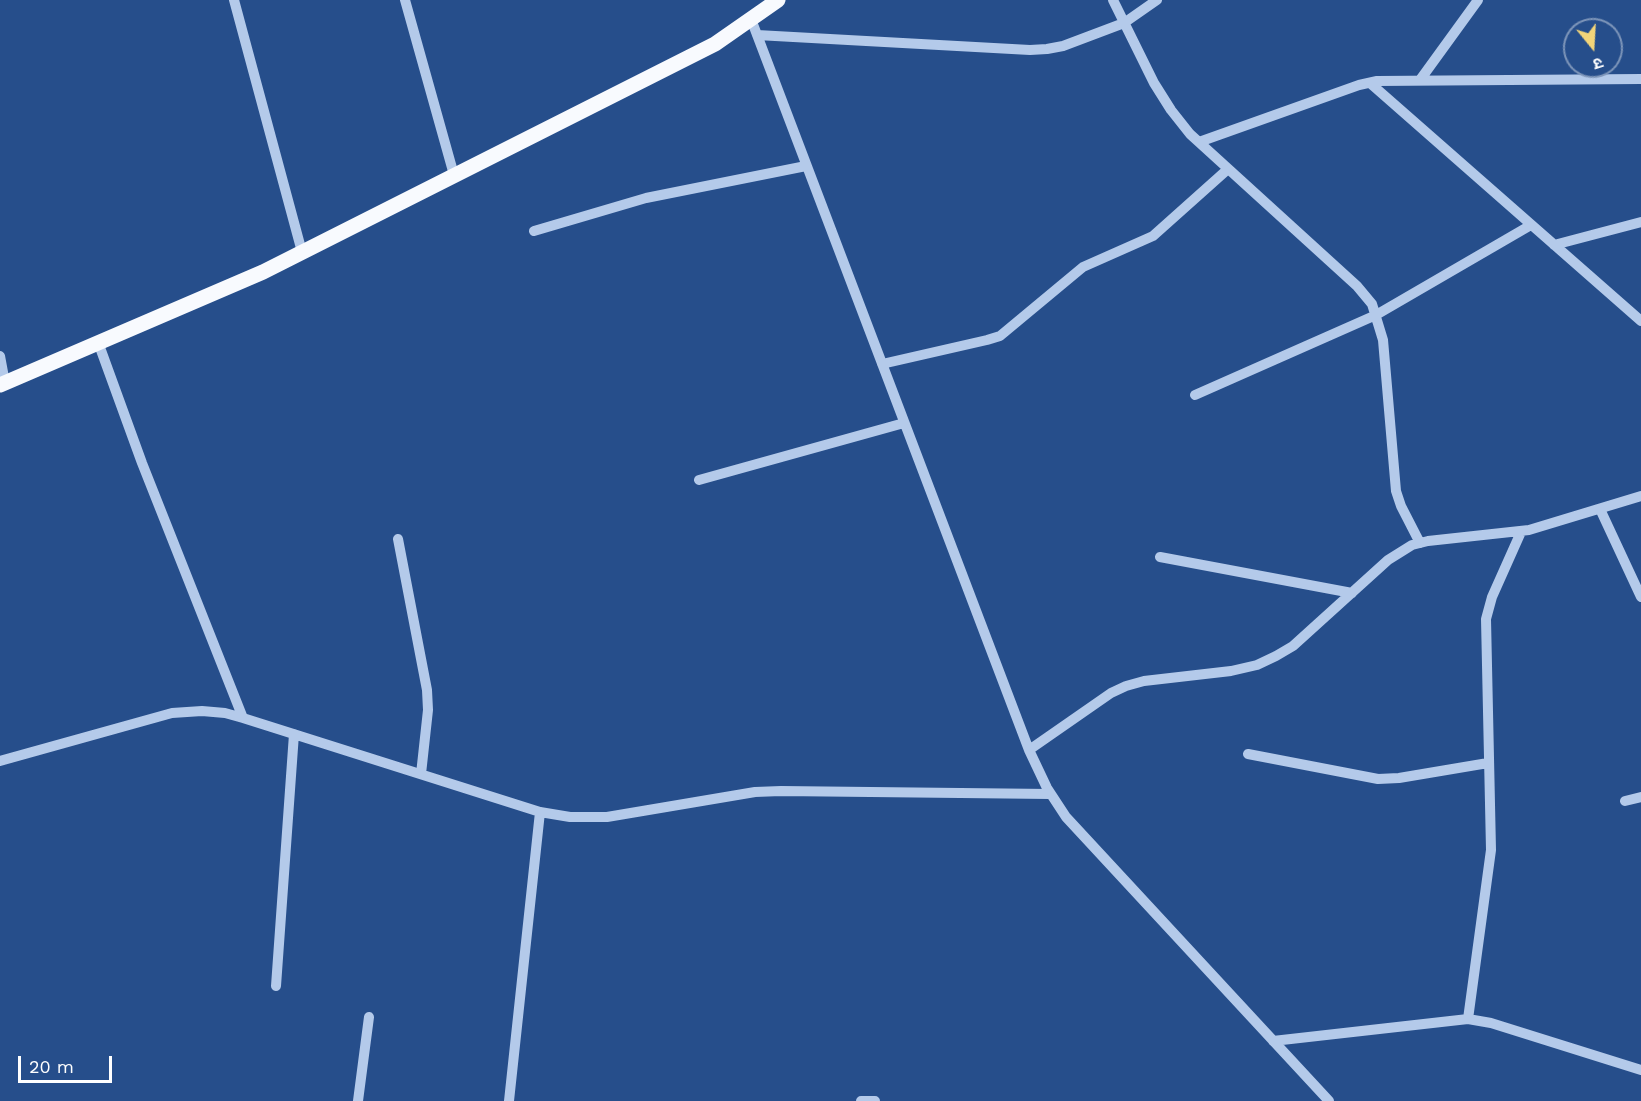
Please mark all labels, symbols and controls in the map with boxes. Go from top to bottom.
north arrow [1563,18,1623,78]
text: उ [1591,53,1605,74]
scale bar [21,1044,116,1082]
text: 20 m [29,1056,74,1077]

